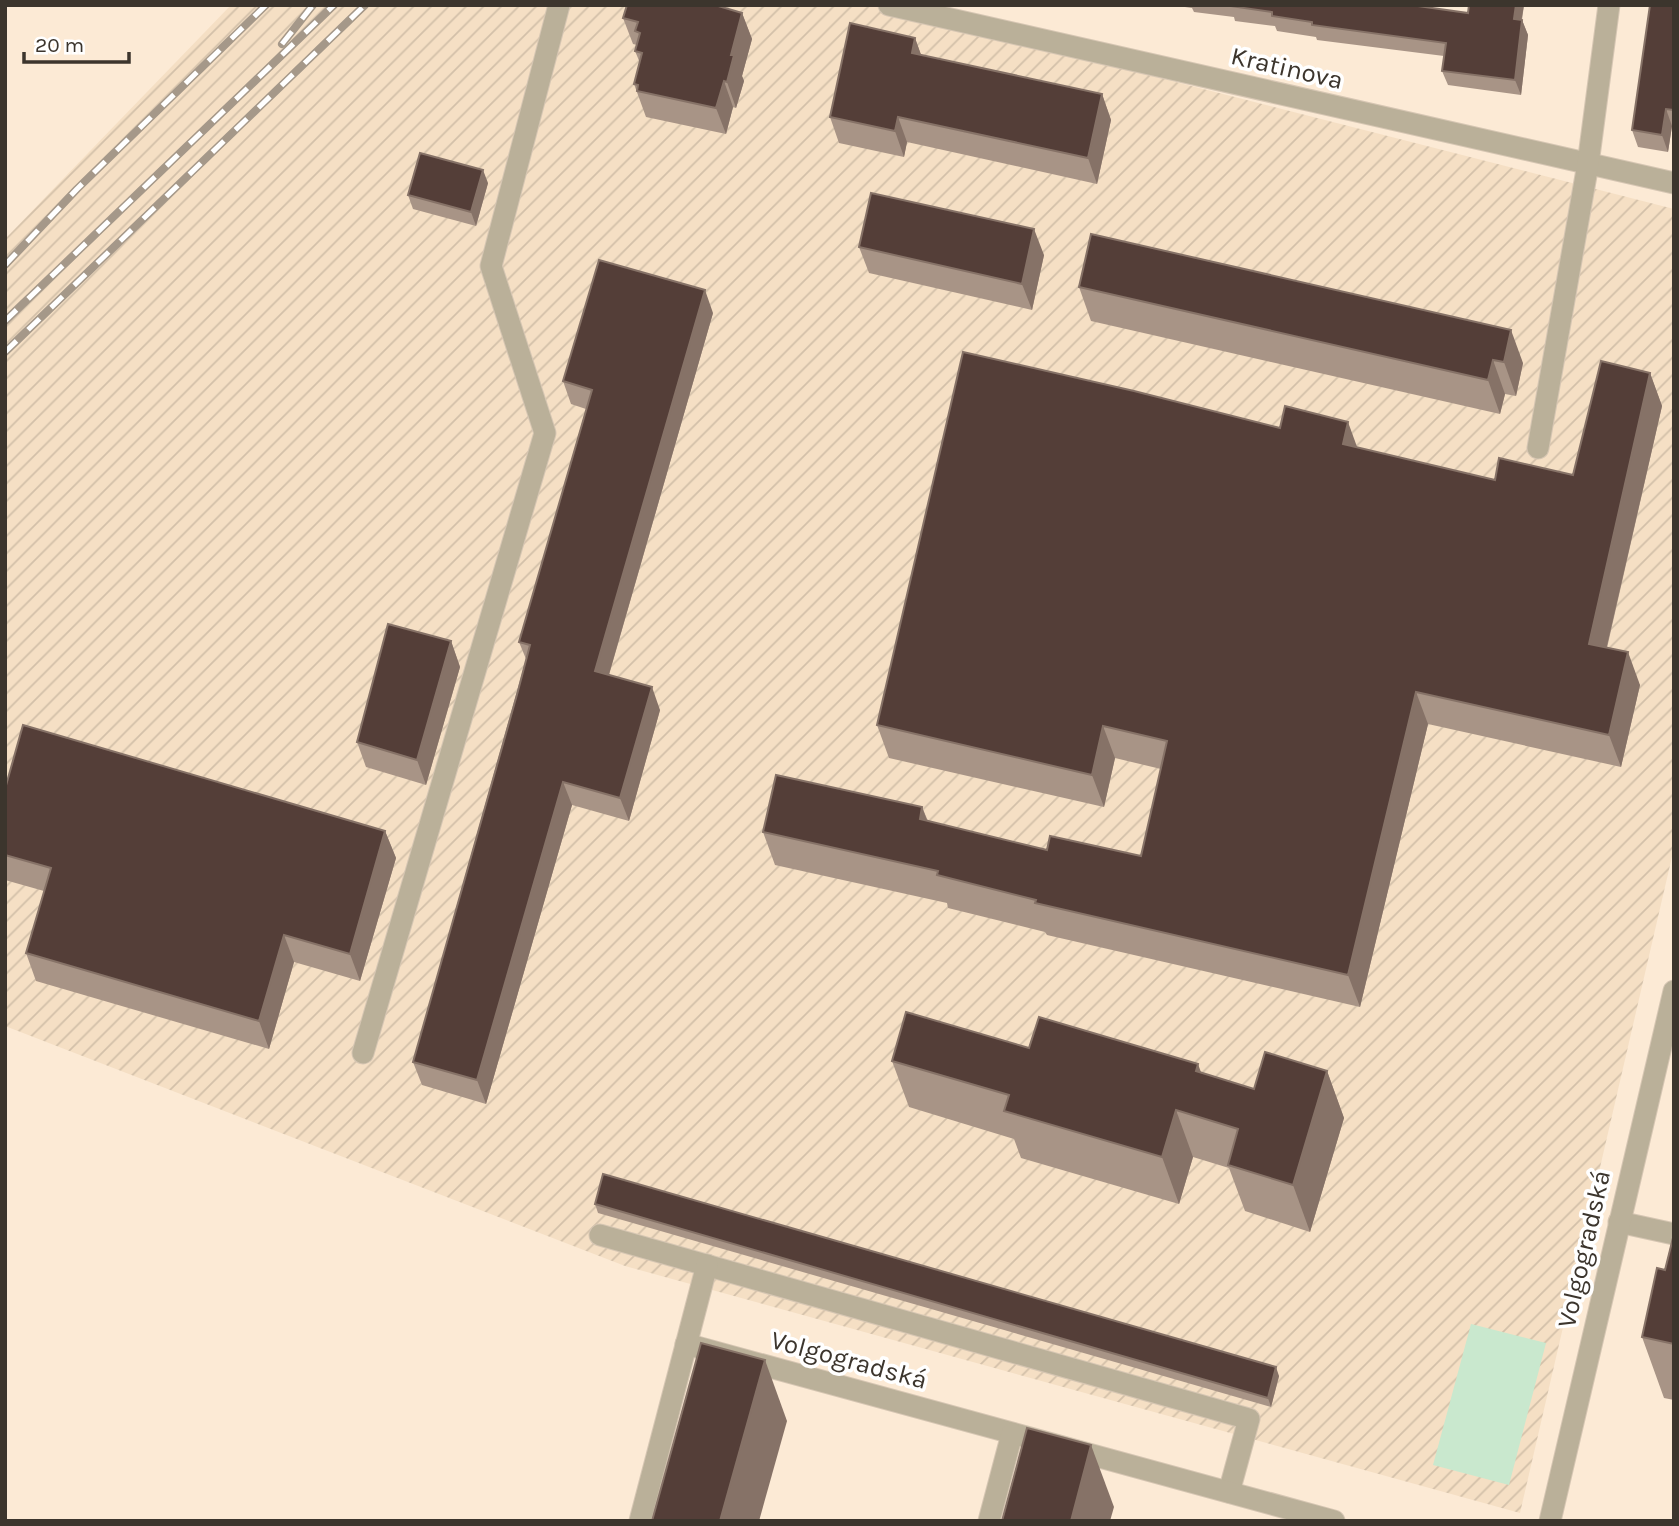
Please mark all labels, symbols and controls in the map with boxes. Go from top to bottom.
scale bar [24,21,130,65]
text: 20 m [35,33,84,57]
street label: Kratinova [1228,40,1346,96]
street label: Volgogradská [1551,1167,1617,1331]
street label: Volgogradská [767,1324,931,1396]

